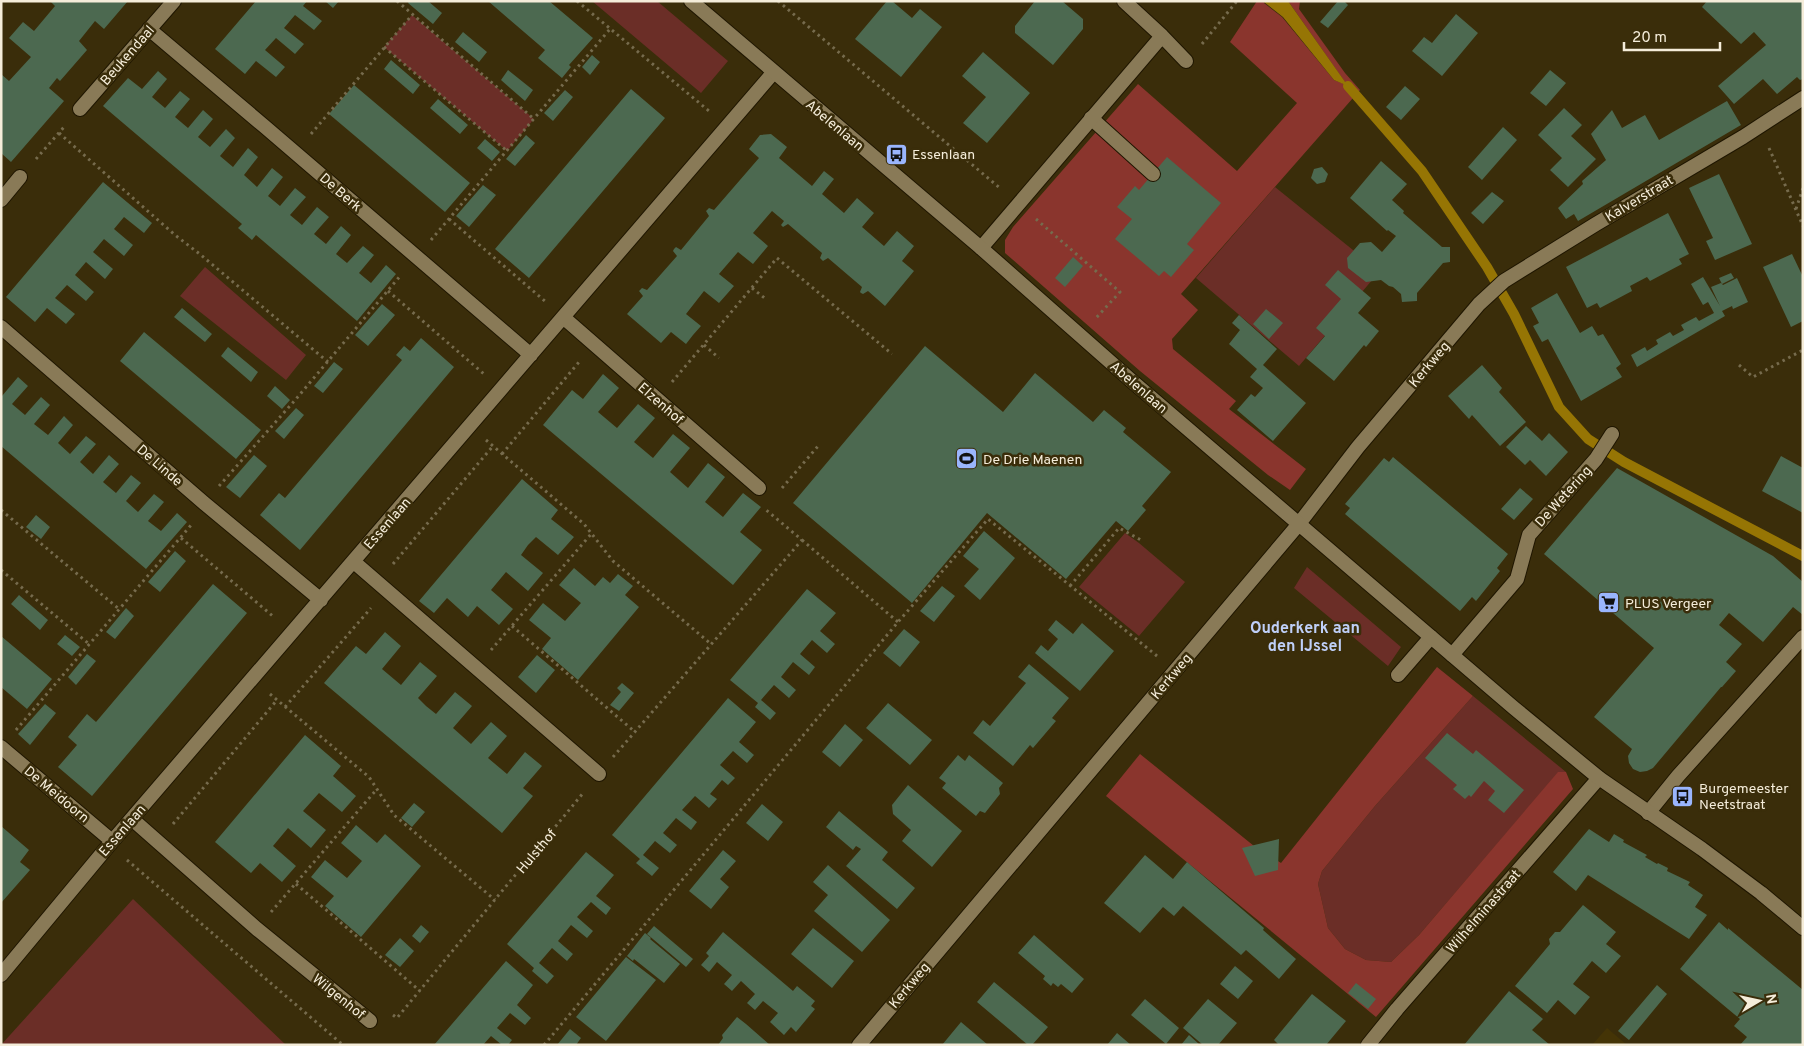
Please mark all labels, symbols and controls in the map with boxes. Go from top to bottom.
scale bar [1624,20,1720,52]
street label: Beukendaal [97,23,159,89]
text: 20 m [1632,29,1667,48]
street label: Abelenlaan [801,97,867,155]
bus stop icon: Essenlaan [884,142,908,166]
place label: Essenlaan [912,147,975,164]
street label: De Berk [316,170,364,216]
street label: Kalverstraat [1603,172,1677,226]
street label: Kerkweg [1406,339,1454,391]
street label: Abelenlaan [1106,358,1170,418]
street label: Elzenhof [634,380,687,429]
street label: De Linde [133,442,185,491]
sports icon: De Drie Maenen [955,447,979,471]
place label: De Drie Maenen [983,452,1082,469]
street label: De Wetering [1532,463,1596,531]
street label: Essenlaan [361,495,415,553]
supermarket icon: PLUS Vergeer [1597,591,1621,615]
place label: PLUS Vergeer [1625,596,1712,613]
district label: Ouderkerk aan den IJssel [1250,619,1360,657]
street label: Kerkweg [1148,651,1196,703]
street label: De Meidoorn [20,763,92,827]
place label: Burgemeester Neetstraat [1699,781,1789,814]
bus stop icon: Burgemeester Neetstraat [1671,784,1695,808]
street label: Essenlaan [96,802,150,860]
street label: Hulsthof [514,826,561,878]
street label: Wilhelminastraat [1443,867,1525,957]
street label: Kerkweg [886,960,934,1012]
street label: Wilgenhof [308,971,368,1024]
north arrow [1734,976,1784,1026]
text: N [1761,993,1780,1006]

